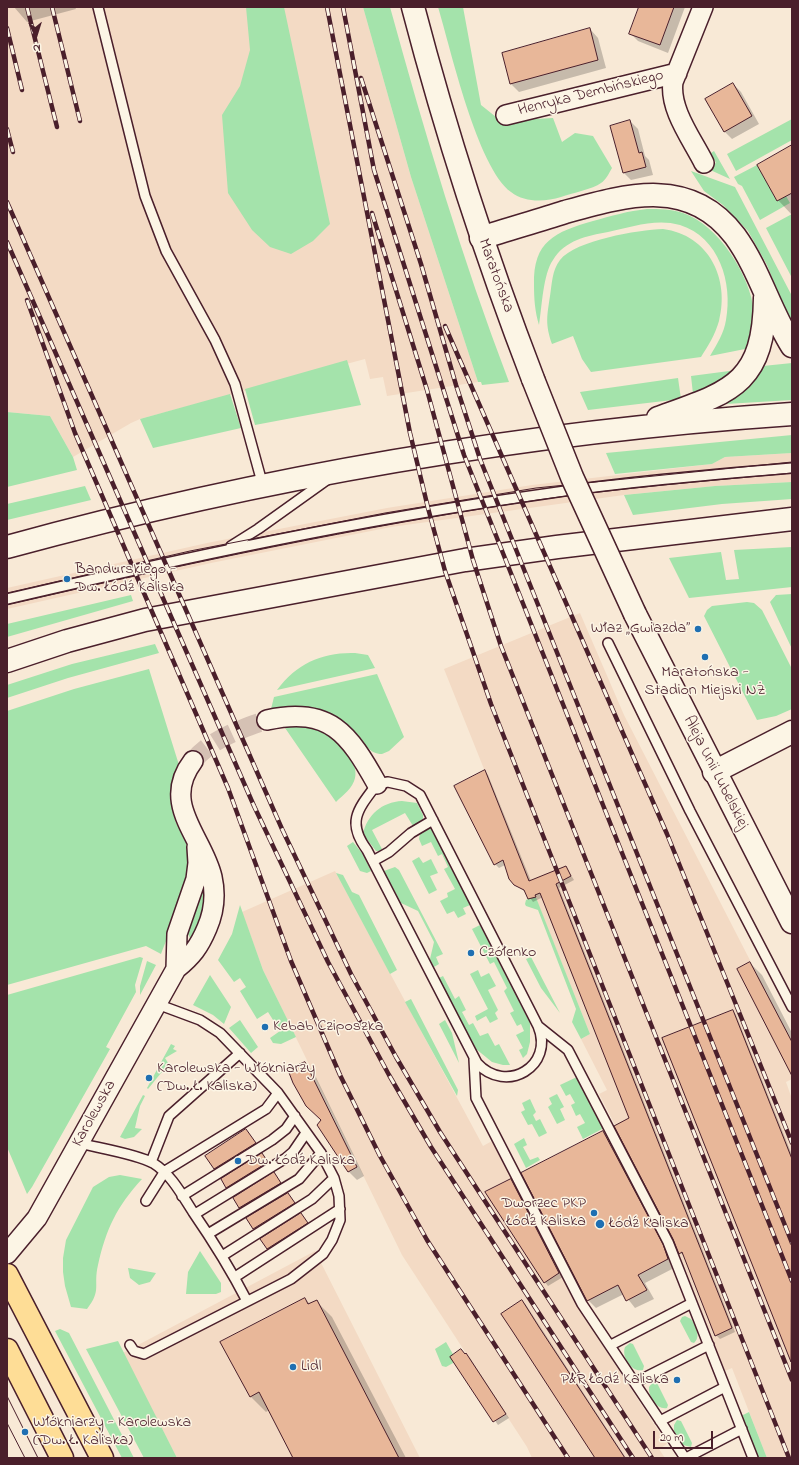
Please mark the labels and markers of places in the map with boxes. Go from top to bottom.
place label: Bandurskiego - Dw. Łódź Kaliska [75,560,184,598]
marker: Bandurskiego - Dw. Łódź Kaliska [62,574,72,584]
place label: Właz „Gwiazda” [591,619,690,639]
marker: Właz „Gwiazda” [693,624,703,634]
marker: Maratońska - Stadion Miejski NŻ [700,652,710,662]
place label: Maratońska - Stadion Miejski NŻ [644,663,766,701]
place label: Czółenko [479,943,536,963]
marker: Czółenko [466,948,476,958]
place label: Kebab Cziposzka [273,1017,383,1037]
marker: Kebab Cziposzka [260,1022,270,1032]
place label: Karolewska - Włókniarzy (Dw. Ł. Kaliska) [157,1059,315,1097]
marker: Karolewska - Włókniarzy (Dw. Ł. Kaliska) [144,1073,154,1083]
place label: Dw. Łódź Kaliska [246,1151,355,1171]
marker: Dw. Łódź Kaliska [233,1156,243,1166]
place label: Dworzec PKP Łódź Kaliska [501,1194,586,1232]
marker: Dworzec PKP Łódź Kaliska [589,1208,599,1218]
place label: Łódź Kaliska [609,1214,689,1234]
marker: Łódź Kaliska [594,1218,606,1230]
place label: Lidl [301,1357,321,1377]
marker: Lidl [288,1362,298,1372]
place label: P&R Łódź Kaliska [561,1370,669,1390]
marker: P&R Łódź Kaliska [672,1375,682,1385]
place label: Włókniarzy - Karolewska (Dw. Ł. Kaliska) [33,1413,191,1451]
marker: Włókniarzy - Karolewska (Dw. Ł. Kaliska) [20,1427,30,1437]

